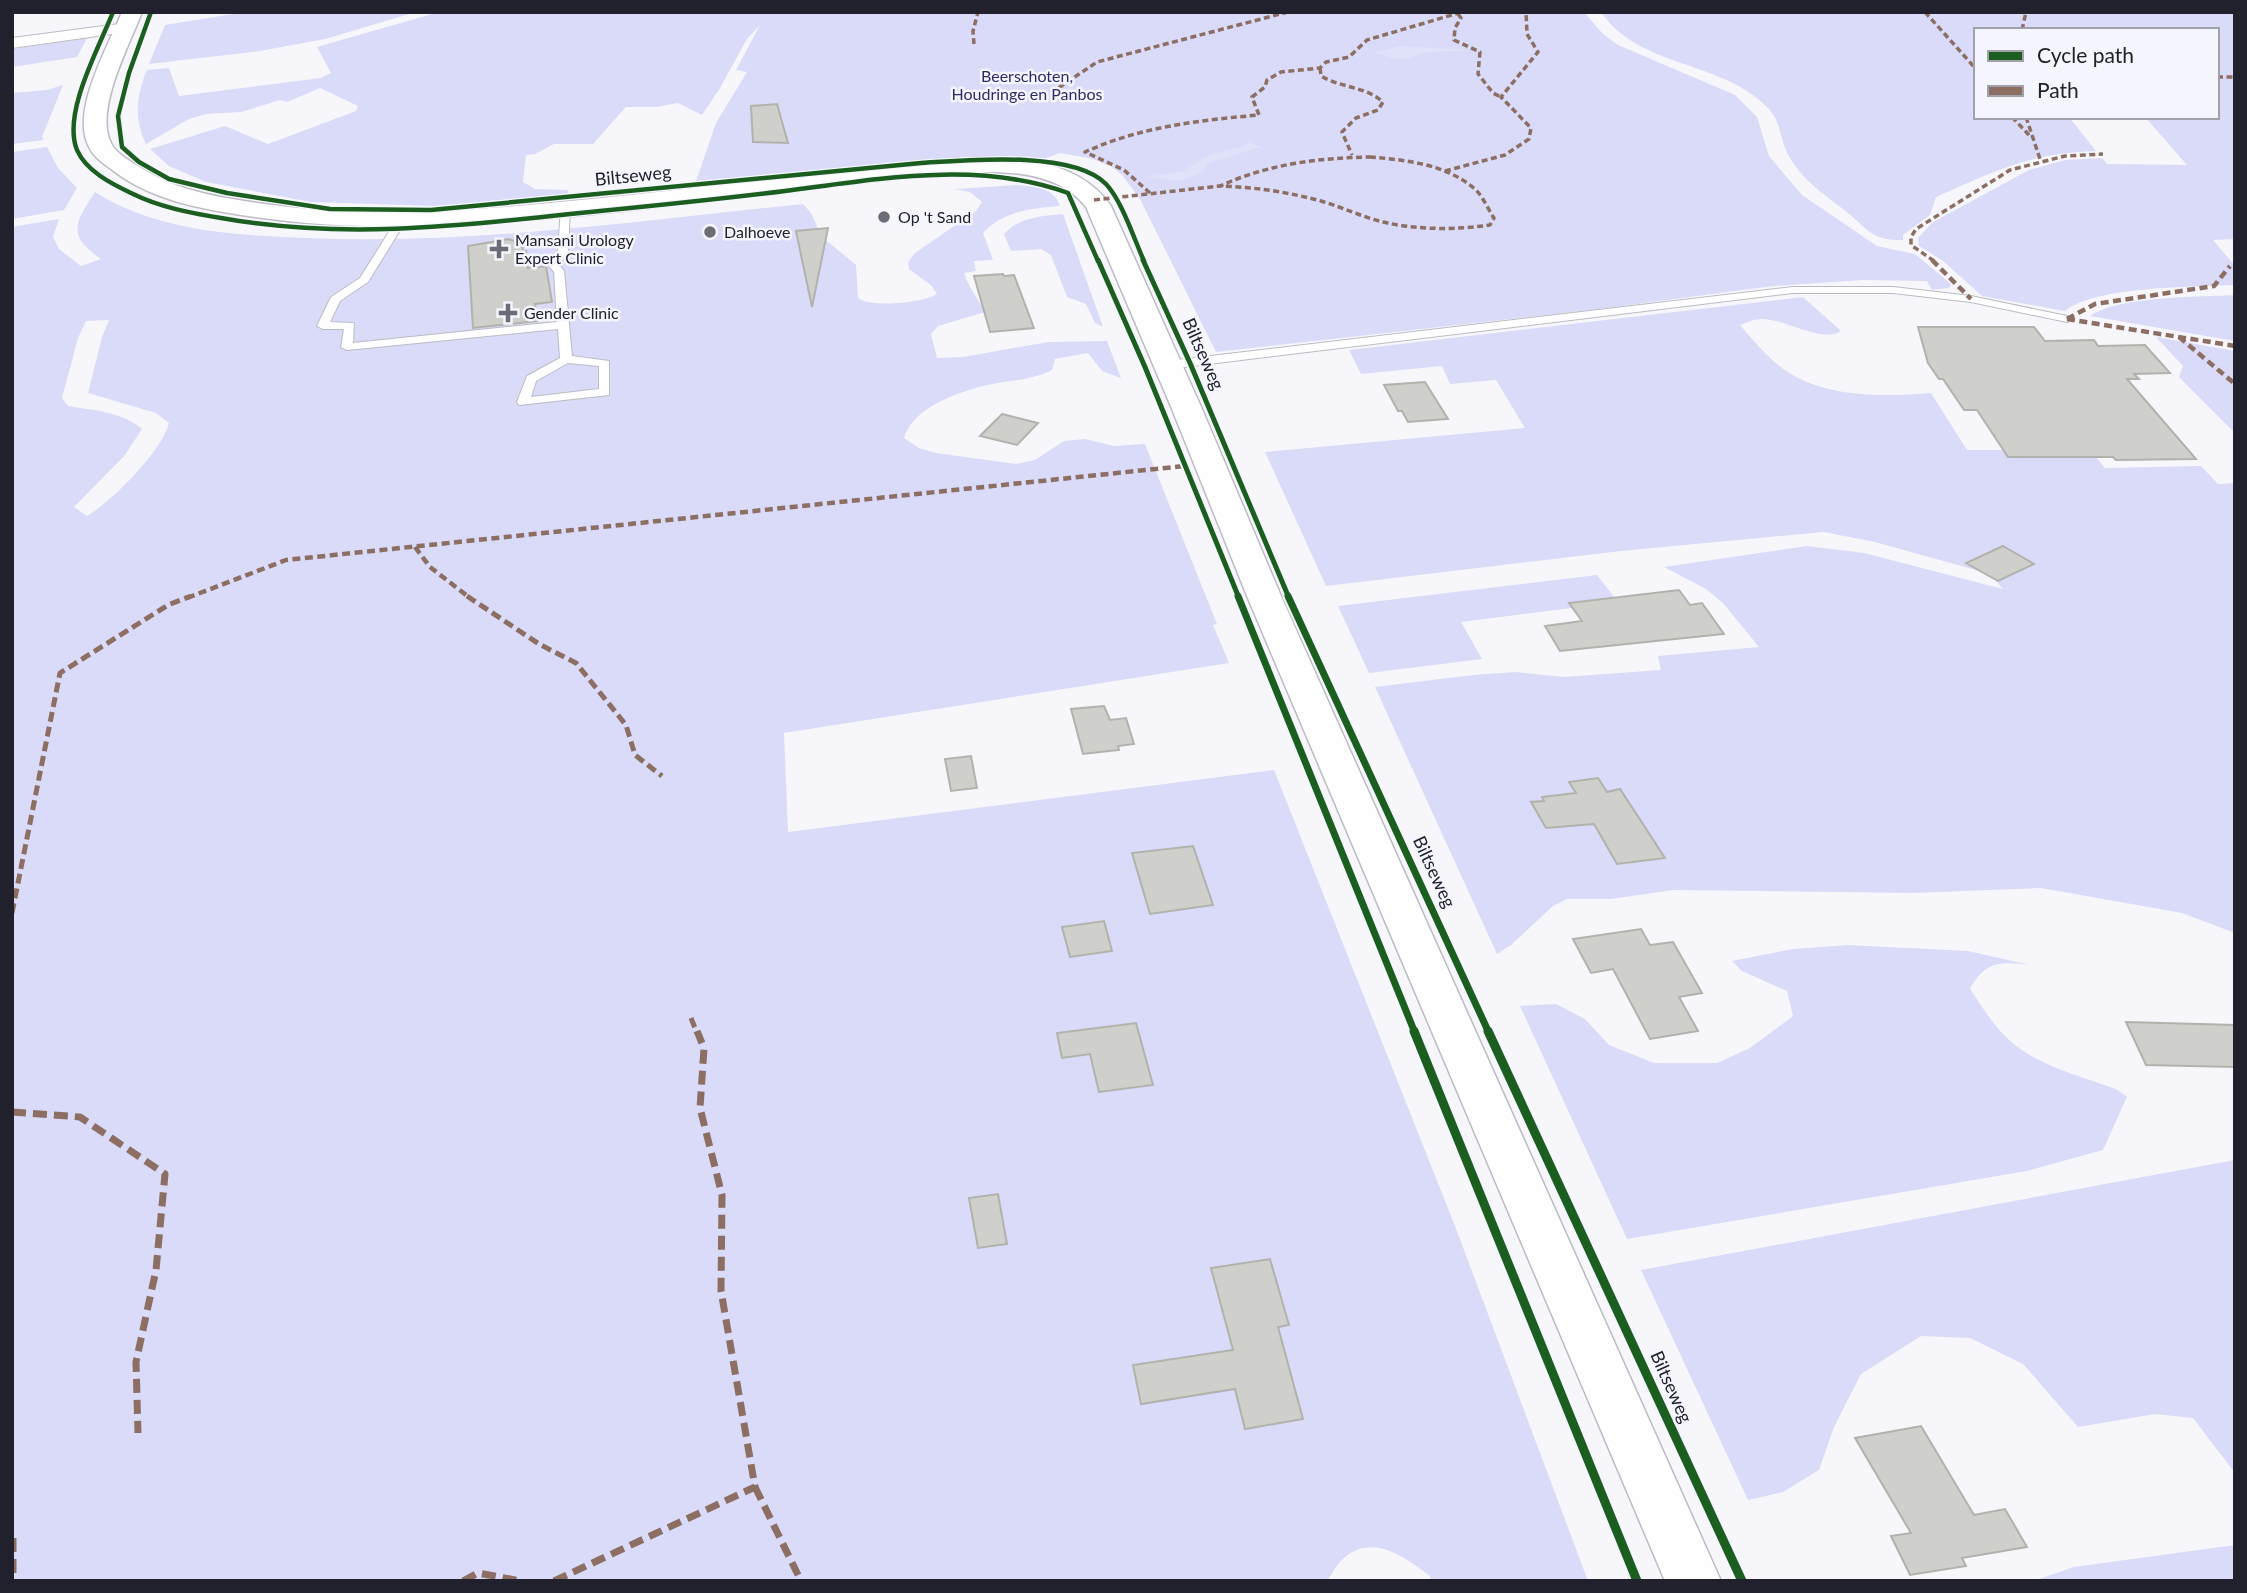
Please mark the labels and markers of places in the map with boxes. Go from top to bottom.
place label: Op 't Sand [898,207,971,226]
marker: Op 't Sand [876,209,892,225]
place label: Dalhoeve [724,222,790,241]
marker: Dalhoeve [702,224,718,240]
place label: Mansani Urology Expert Clinic [515,230,634,267]
marker: Mansani Urology Expert Clinic [489,239,509,259]
marker: Gender Clinic [498,303,518,323]
place label: Gender Clinic [524,303,619,322]

